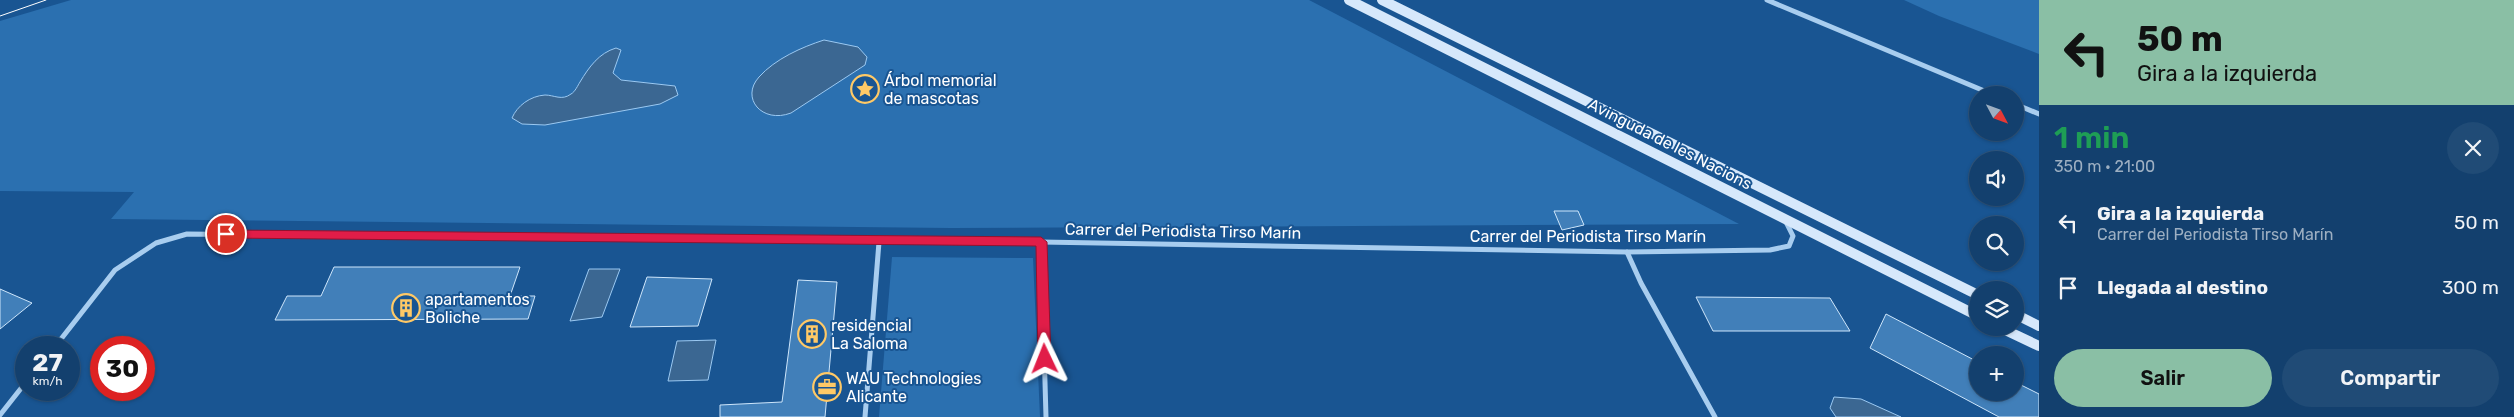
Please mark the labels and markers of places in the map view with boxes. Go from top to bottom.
place label: Árbol memorial de mascotas [884,71,997,108]
place icon: Árbol memorial de mascotas [850,74,880,104]
pin [205,213,247,255]
place label: apartamentos Boliche [425,290,530,327]
building icon: apartamentos Boliche [391,293,421,323]
place label: residencial La Saloma [831,316,912,353]
building icon: residencial La Saloma [797,319,827,349]
place label: WAU Technologies Alicante [846,369,981,406]
office icon: WAU Technologies Alicante [812,372,842,402]

